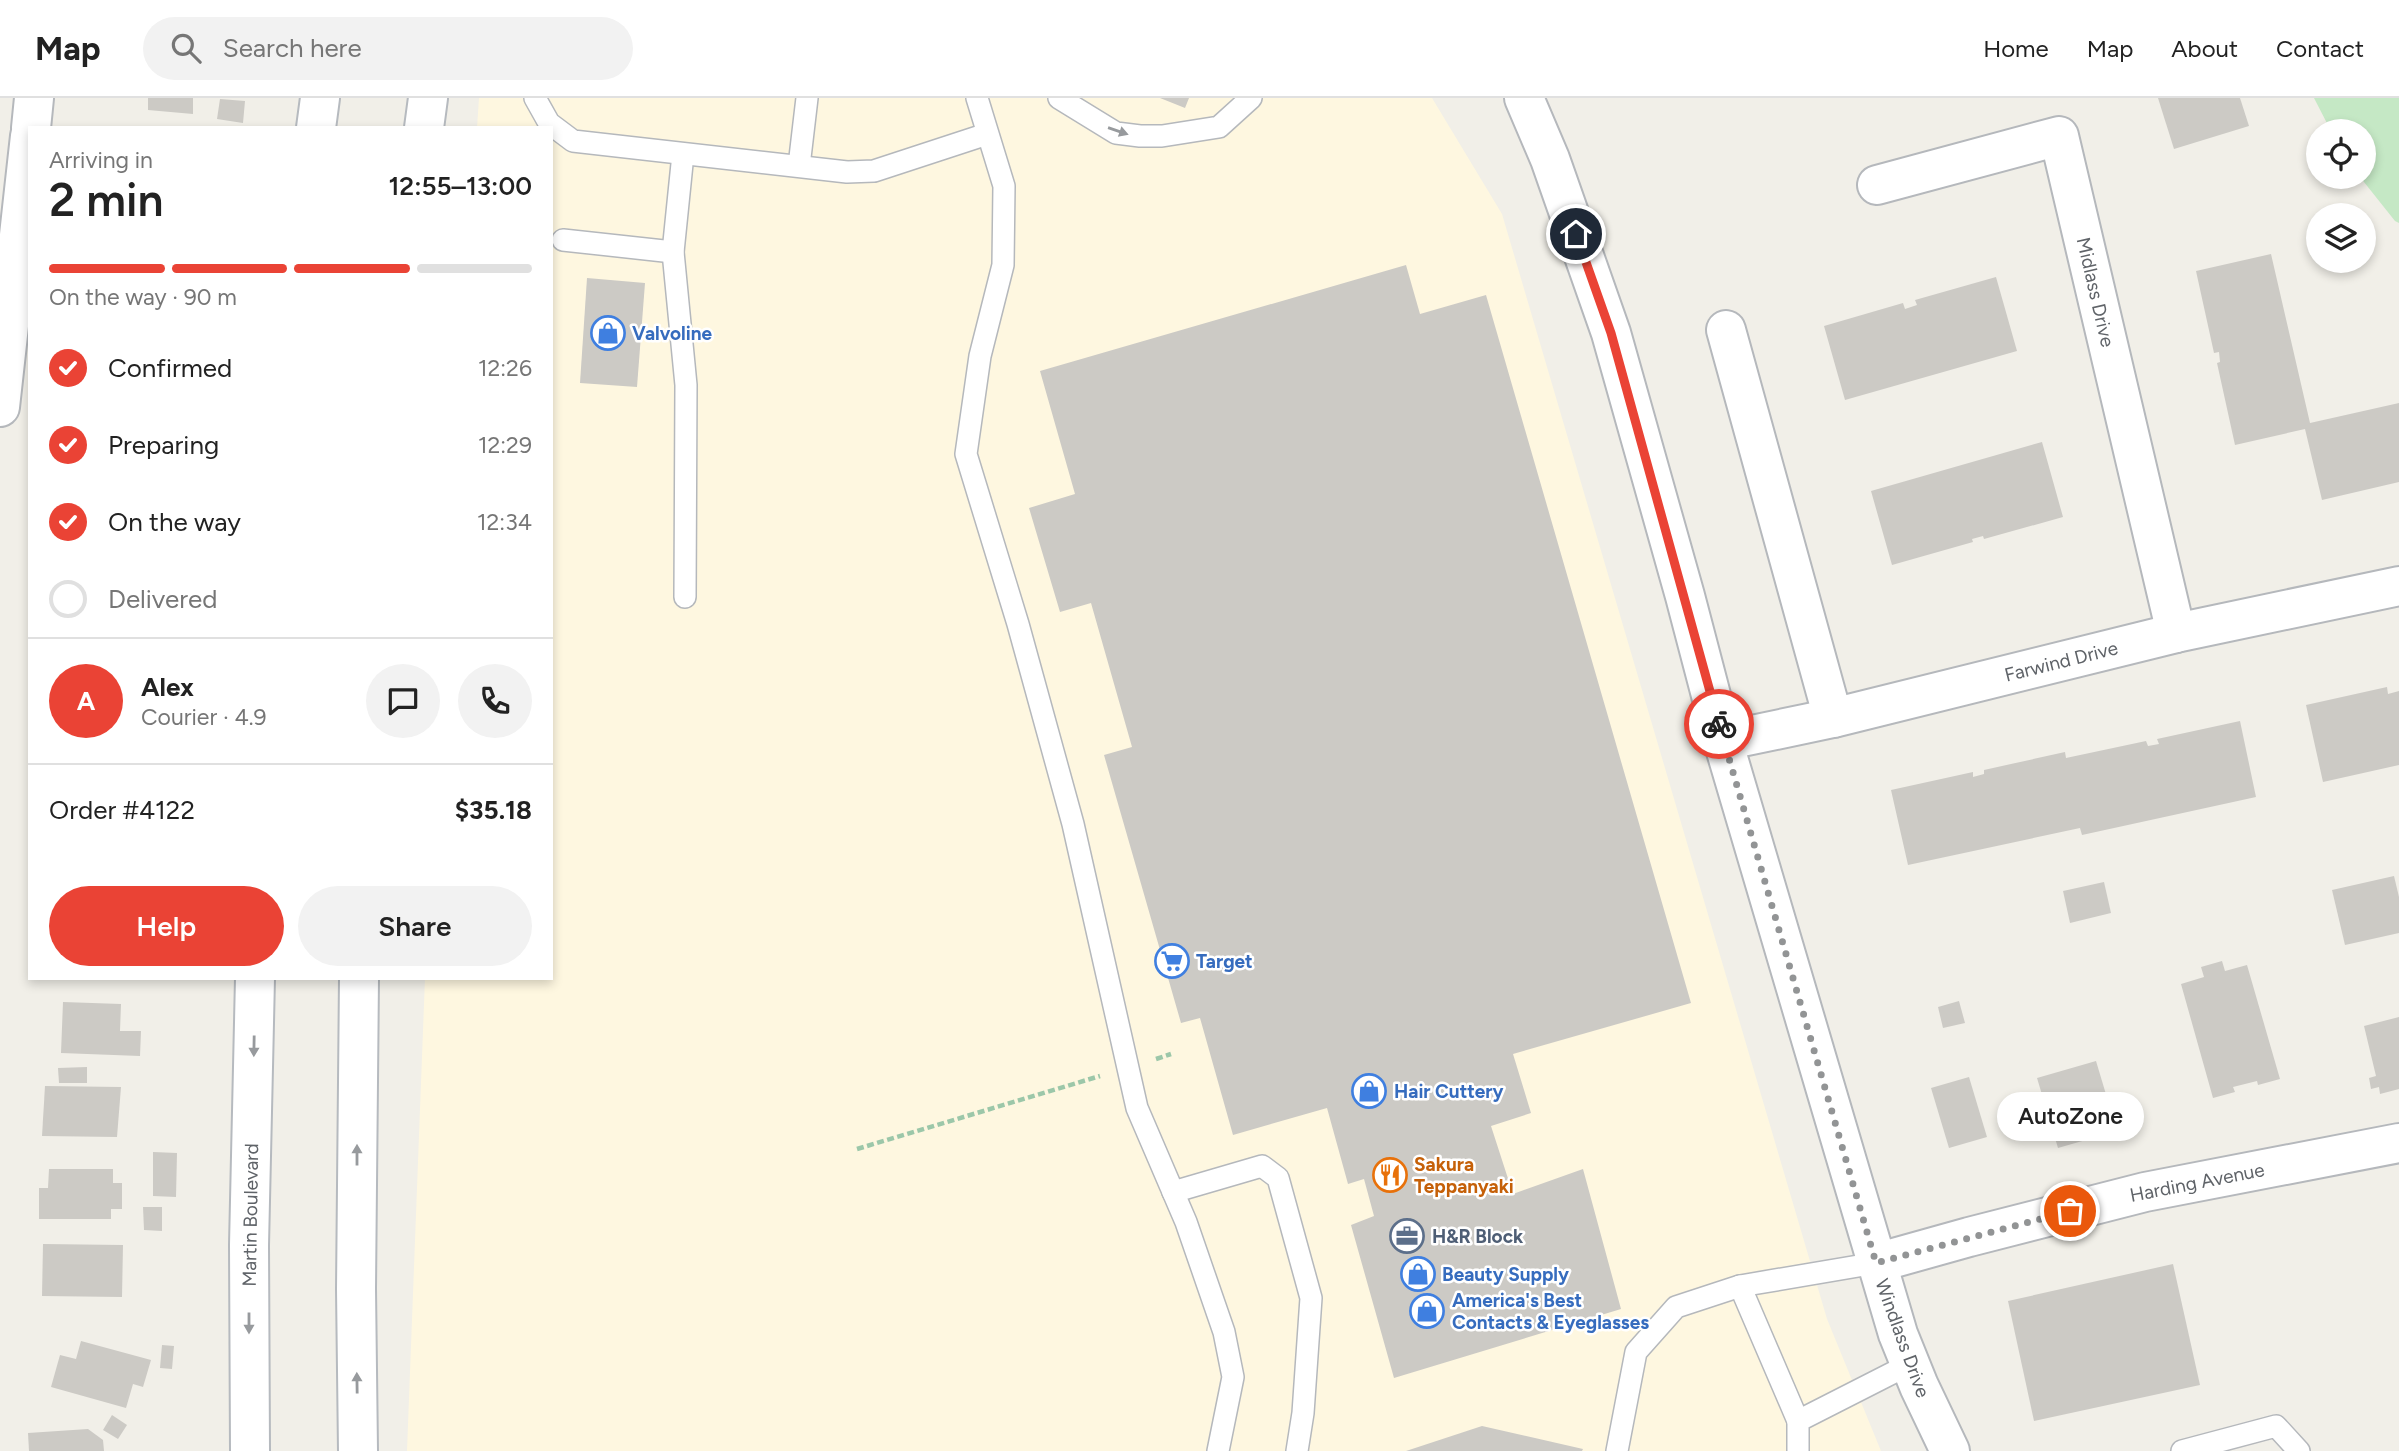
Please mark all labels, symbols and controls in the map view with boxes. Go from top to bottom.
search box [143,17,633,80]
text: Map [35,29,101,68]
icon: search [167,29,205,67]
text: Search here [223,32,362,64]
text: Home [1983,34,2049,63]
text: Map [2087,34,2133,63]
text: About [2171,34,2238,63]
text: Contact [2276,34,2364,63]
map controls [2306,119,2376,273]
button: locate [2306,119,2376,189]
one-way arrow [1108,127,1129,137]
text: Arriving in [49,146,153,174]
text: 12:55–13:00 [388,170,532,202]
text: 2 min [49,172,164,228]
button: layers [2306,203,2376,273]
pin [1546,204,1606,264]
icon: home [1557,215,1595,253]
street label: Midlass Drive [2072,235,2119,349]
text: On the way · 90 m [49,283,237,311]
shop icon: Valvoline [589,314,627,352]
place label: Valvoline [632,322,713,345]
icon: check [49,349,87,387]
text: Confirmed [108,352,232,384]
text: 12:26 [478,354,532,382]
icon: check [49,426,87,464]
text: Preparing [108,429,219,461]
text: 12:29 [478,431,532,459]
icon: check [49,503,87,541]
text: On the way [108,506,241,538]
text: 12:34 [477,508,532,536]
text: Delivered [108,583,217,615]
street label: Farwind Drive [2002,636,2120,687]
button: chat [366,664,440,738]
button: phone [458,664,532,738]
text: Alex [141,671,194,703]
text: A [77,685,95,717]
courier [1684,689,1754,759]
text: Courier · 4.9 [141,703,267,731]
icon: bike [1700,705,1738,743]
text: Order #4122 [49,794,195,826]
text: $35.18 [455,794,532,826]
button: Help [49,886,284,966]
button: Share [298,886,532,966]
supermarket icon: Target [1153,942,1191,980]
place label: Target [1196,950,1253,973]
one-way arrow [248,1036,259,1058]
shop icon: Hair Cuttery [1350,1072,1388,1110]
place label: Hair Cuttery [1394,1080,1503,1103]
callout: AutoZone [1996,1092,2144,1141]
text: AutoZone [2018,1102,2123,1130]
street label: Martin Boulevard [238,1143,263,1287]
one-way arrow [351,1144,363,1166]
place label: Sakura Teppanyaki [1414,1153,1514,1198]
restaurant icon: Sakura Teppanyaki [1371,1156,1409,1194]
street label: Harding Avenue [2128,1158,2266,1207]
pin [2040,1181,2100,1241]
icon: bag [2051,1192,2089,1230]
office icon: H&R Block [1388,1217,1426,1255]
place label: H&R Block [1432,1225,1524,1248]
shop icon: Beauty Supply [1399,1255,1437,1293]
place label: Beauty Supply [1442,1263,1569,1286]
street label: Windlass Drive [1870,1276,1935,1401]
place label: America's Best Contacts & Eyeglasses [1452,1289,1649,1334]
shop icon: America's Best Contacts & Eyeglasses [1408,1292,1446,1330]
one-way arrow [243,1312,255,1334]
one-way arrow [352,1372,363,1394]

